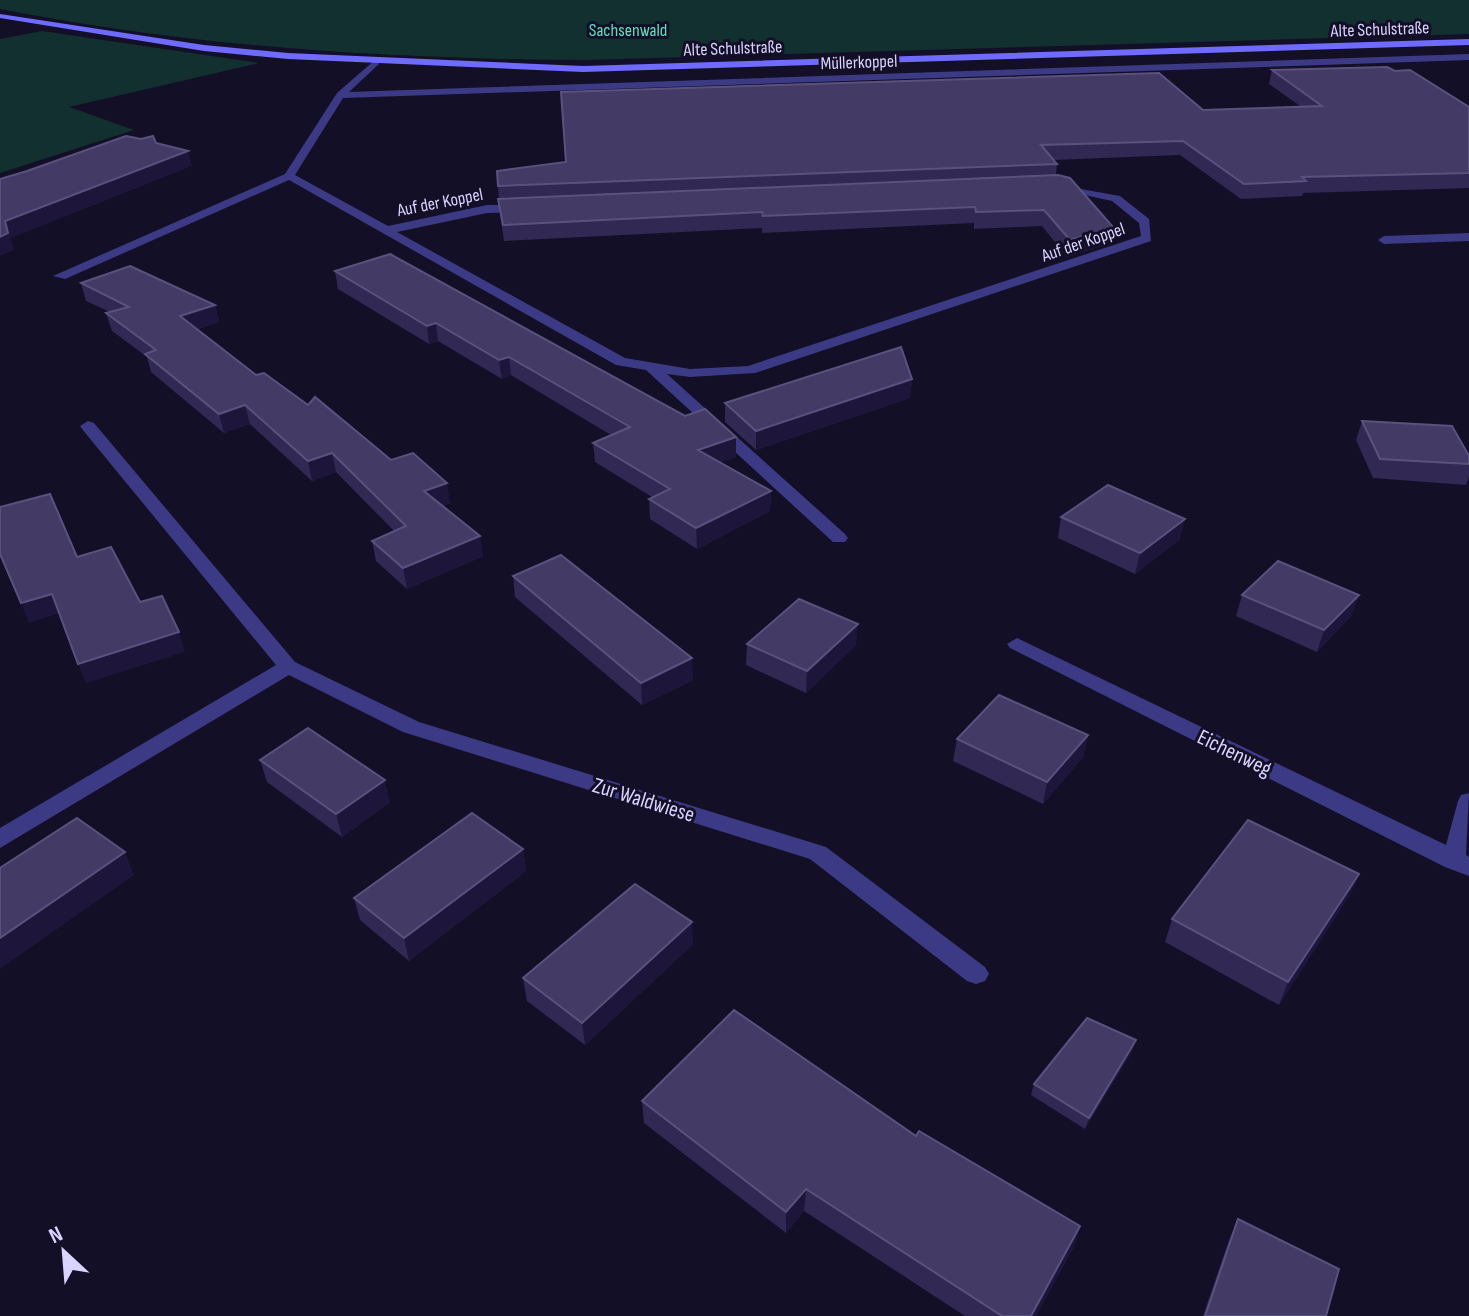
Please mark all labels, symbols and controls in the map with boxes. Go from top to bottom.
street label: Alte Schulstraße [1329,17,1430,42]
park label: Sachsenwald [589,20,667,41]
street label: Alte Schulstraße [682,36,783,61]
street label: Müllerkoppel [820,51,898,74]
street label: Auf der Koppel [394,184,485,221]
street label: Auf der Koppel [1038,218,1128,267]
street label: Eichenweg [1193,724,1276,783]
street label: Zur Waldwiese [589,772,698,829]
north arrow [24,1212,104,1292]
text: N [45,1221,67,1250]

